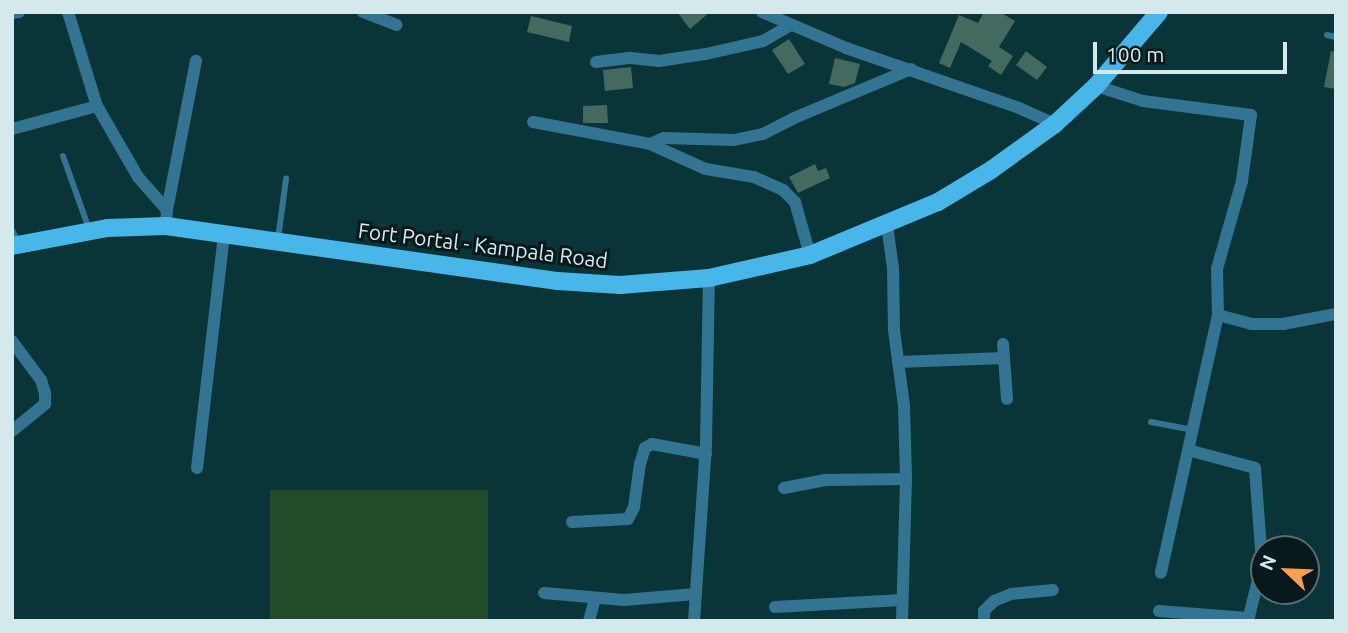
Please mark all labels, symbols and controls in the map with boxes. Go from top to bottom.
scale bar [1096,28,1290,72]
text: 100 m [1106,42,1164,66]
street label: Fort Portal - Kampala Road [357,217,609,273]
north arrow [1250,535,1320,605]
text: N [1255,552,1280,573]

